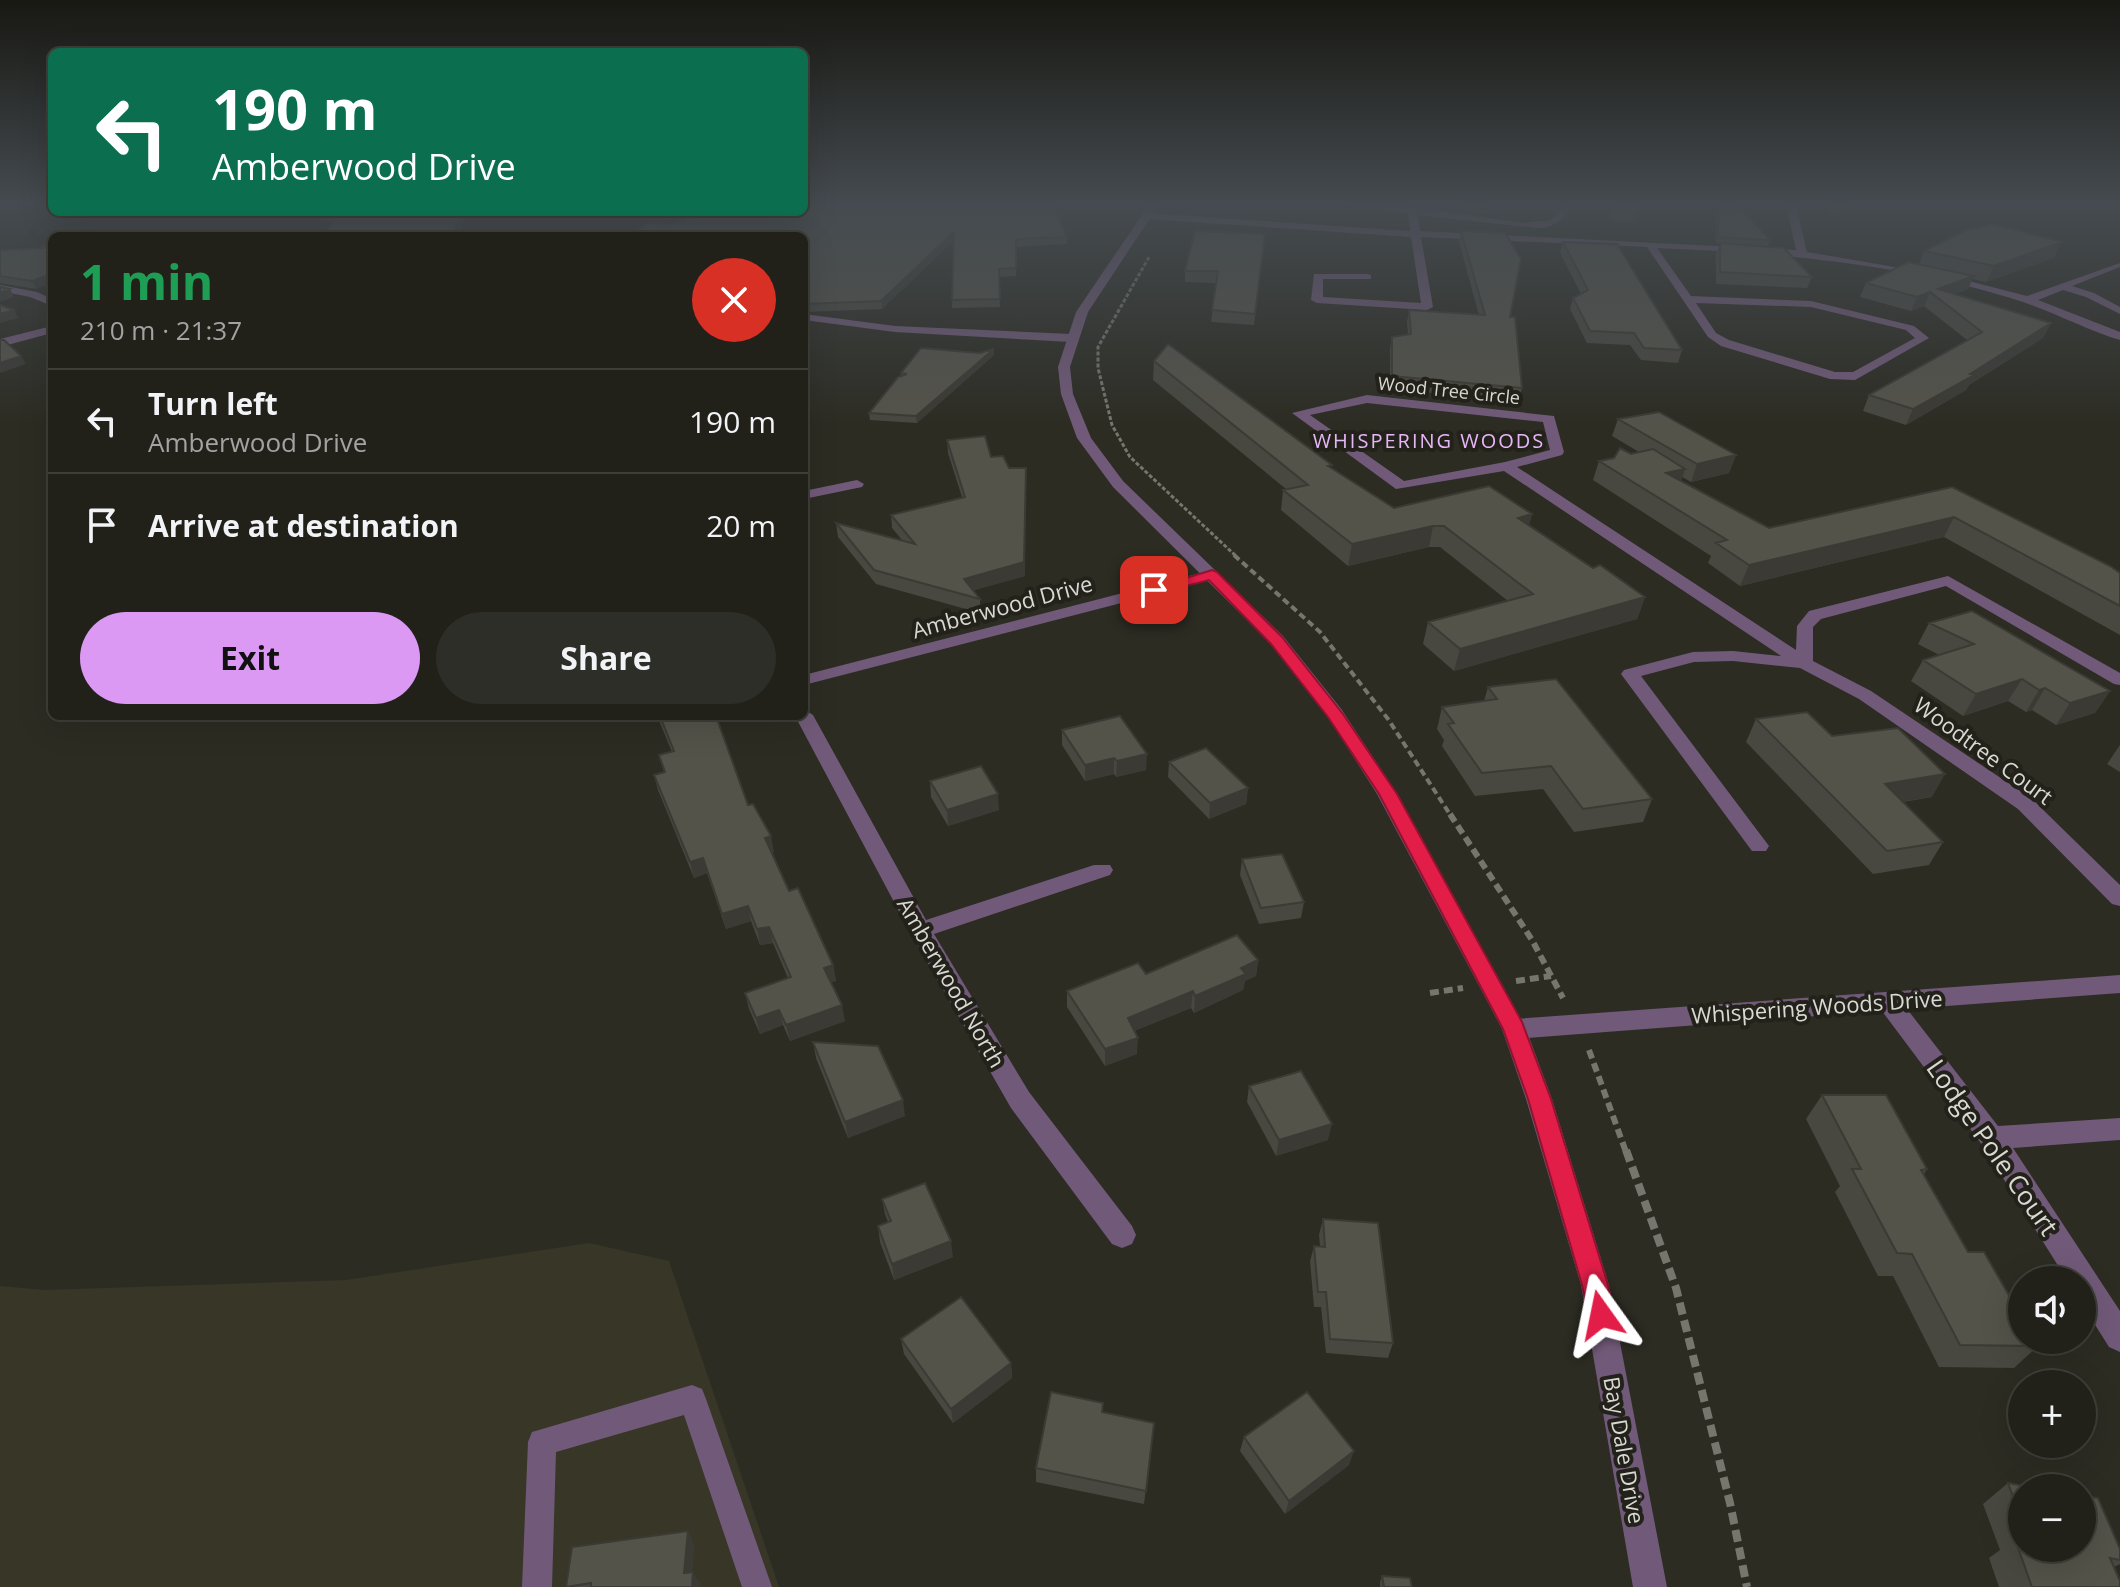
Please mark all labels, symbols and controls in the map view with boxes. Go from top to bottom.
text: 190 m [212,70,378,146]
icon: left [80,80,184,184]
text: Amberwood Drive [212,142,516,191]
text: 1 min [80,249,213,314]
button: close [692,258,776,342]
text: 210 m · 21:37 [80,312,242,348]
street label: Wood Tree Circle [1377,371,1521,409]
text: Turn left [148,383,278,424]
icon: left [80,399,124,443]
text: 190 m [689,401,776,442]
text: Amberwood Drive [148,424,367,460]
district label: WHISPERING WOODS [1313,427,1545,454]
icon: arrive [80,503,124,547]
text: Arrive at destination [148,505,459,546]
text: 20 m [706,505,776,546]
pin [1120,556,1188,624]
street label: Amberwood Drive [908,567,1096,645]
icon: arrive [1132,568,1176,612]
button: Exit [80,612,420,704]
button: Share [436,612,776,704]
street label: Woodtree Court [1908,689,2060,811]
street label: Amberwood North [891,891,1013,1073]
street label: Whispering Woods Drive [1690,982,1944,1030]
street label: Lodge Pole Court [1919,1052,2067,1242]
map controls [2008,1266,2096,1562]
button: sound [2008,1266,2096,1354]
position arrow [1559,1273,1643,1357]
button: + [2008,1370,2096,1458]
street label: Bay Dale Drive [1597,1374,1653,1526]
button: − [2008,1474,2096,1562]

